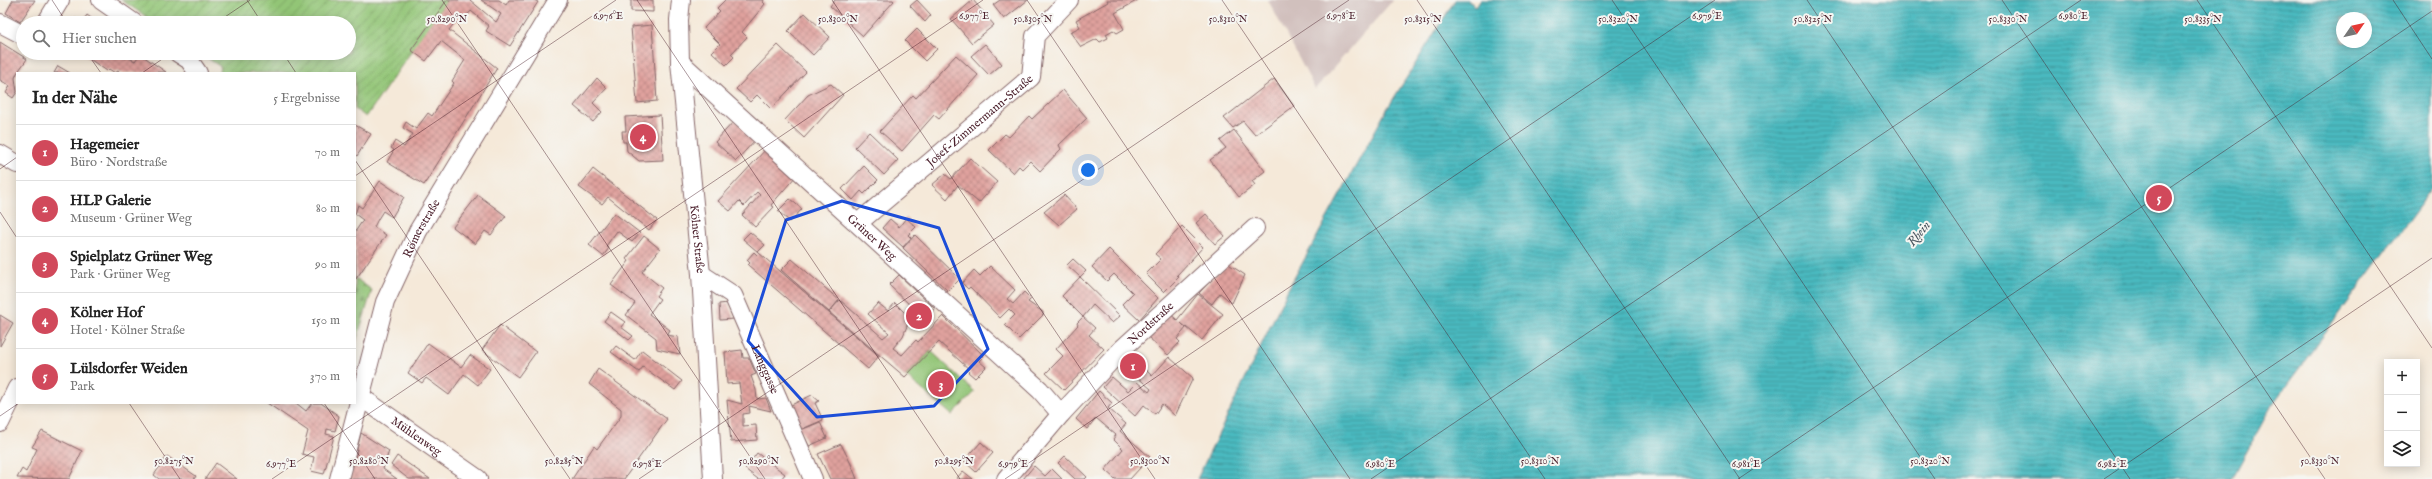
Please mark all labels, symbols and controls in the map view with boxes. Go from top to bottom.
text: 6.976°E [593,10,623,23]
text: 6.977°E [959,10,989,23]
text: 6.978°E [1326,10,1356,23]
text: 6.979°E [1692,10,1722,23]
text: 6.980°E [2058,10,2088,23]
north arrow [2336,12,2372,48]
text: 50.8290°N [427,13,468,26]
text: 50.8300°N [818,13,858,26]
text: 50.8305°N [1014,13,1053,26]
text: 50.8310°N [1209,13,1248,26]
text: 50.8315°N [1404,13,1442,26]
text: 50.8320°N [1598,13,1638,26]
text: 50.8325°N [1794,13,1833,26]
text: 50.8330°N [1989,13,2028,26]
text: 50.8335°N [2184,13,2222,26]
search box [16,16,356,60]
icon: search [30,27,52,49]
text: Hier suchen [62,29,137,48]
street label: Josef-Zimmermann-Straße [922,71,1037,172]
text: In der Nähe [32,88,117,109]
text: 5 Ergebnisse [273,90,340,107]
pin: 4 [630,122,656,152]
text: Hagemeier [70,135,139,154]
text: 1 [43,144,47,161]
text: 70 m [315,144,340,161]
text: Büro · Nordstraße [70,154,167,171]
your location [1078,160,1098,180]
pin: 5 [2146,183,2172,213]
text: HLP Galerie [70,191,151,210]
street label: Römerstraße [400,196,444,260]
text: 2 [42,200,48,217]
text: 80 m [316,200,340,217]
street label: Kölner Straße [686,204,708,275]
text: Museum · Grüner Weg [70,210,192,227]
street label: Grüner Weg [844,211,900,264]
water label: Rhein [1904,218,1935,250]
text: Spielplatz Grüner Weg [70,247,212,266]
text: 3 [43,256,47,273]
text: 90 m [315,256,340,273]
text: Park · Grüner Weg [70,266,170,283]
street label: Nordstraße [1125,298,1177,348]
pin: 2 [906,301,932,331]
text: Kölner Hof [70,303,143,322]
text: 4 [42,312,48,329]
text: 150 m [311,312,340,329]
text: Hotel · Kölner Straße [70,322,185,339]
street label: Langgasse [747,342,782,397]
pin: 1 [1120,351,1146,381]
text: Lülsdorfer Weiden [70,359,188,378]
map controls [2384,359,2420,467]
button: + [2384,359,2420,395]
text: 5 [43,368,47,385]
text: 370 m [310,368,340,385]
pin: 3 [928,369,954,399]
text: Park [70,378,95,395]
button: − [2384,395,2420,431]
street label: Mühlenweg [388,413,445,460]
button: layers [2384,431,2420,467]
text: 50.8275°N [154,455,194,468]
text: 50.8280°N [349,455,389,468]
text: 50.8285°N [545,455,584,468]
text: 50.8290°N [739,455,780,468]
text: 50.8295°N [934,455,974,468]
text: 50.8300°N [1130,455,1170,468]
text: 50.8310°N [1521,455,1560,468]
text: 50.8320°N [1910,455,1950,468]
text: 50.8330°N [2301,455,2340,468]
text: 6.977°E [266,458,296,471]
text: 6.978°E [632,458,662,471]
text: 6.979°E [998,458,1028,471]
text: 6.980°E [1365,458,1395,471]
text: 6.981°E [1732,458,1760,471]
text: 6.982°E [2097,458,2127,471]

